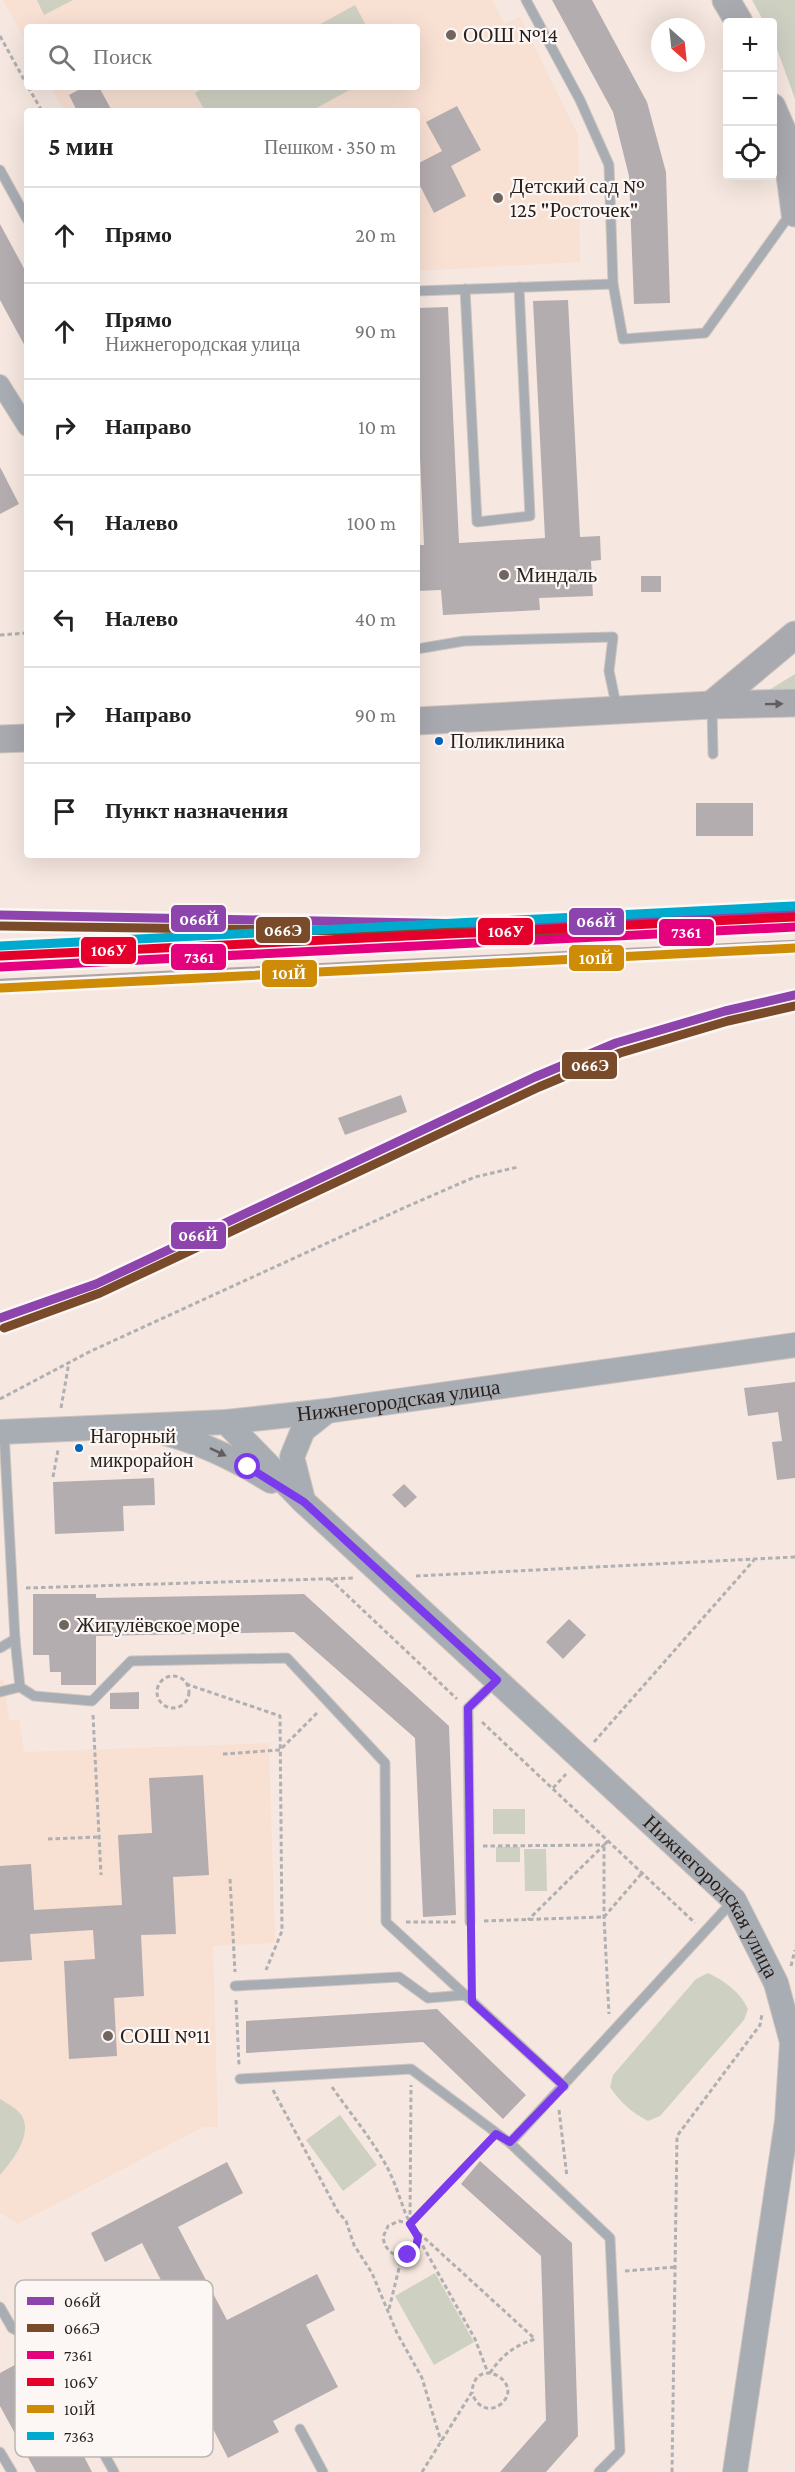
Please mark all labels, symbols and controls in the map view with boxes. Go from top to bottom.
north arrow [651,18,705,72]
map controls [723,18,777,180]
button: + [723,18,777,72]
place label: ООШ №14 [463,23,558,47]
search box [24,24,420,90]
marker: ООШ №14 [444,28,458,42]
icon: search [45,41,78,74]
text: Поиск [93,44,152,69]
button: − [723,72,777,126]
button: locate [723,126,777,180]
text: 5 мин [48,132,113,161]
text: Пешком · 350 m [264,136,396,158]
place label: Детский сад № 125 "Росточек" [510,174,645,222]
marker: Детский сад № 125 "Росточек" [491,191,505,205]
icon: ahead [48,219,81,252]
text: Прямо [105,222,172,247]
text: 20 m [355,224,396,246]
text: Прямо [105,307,172,332]
icon: ahead [48,315,81,348]
text: 90 m [355,320,396,342]
text: Нижнегородская улица [105,333,300,355]
icon: right [48,411,81,444]
text: Направо [105,414,191,439]
text: 10 m [358,416,396,438]
icon: left [48,507,81,540]
text: Налево [105,510,178,535]
text: 100 m [347,512,396,534]
place label: Миндаль [516,563,597,587]
marker: Миндаль [497,568,511,582]
icon: left [48,603,81,636]
text: Налево [105,606,178,631]
text: 40 m [355,608,396,630]
icon: right [48,699,81,732]
one-way arrow [765,699,784,708]
text: Направо [105,702,191,727]
text: 90 m [355,704,396,726]
place label: Поликлиника [450,730,565,752]
marker: Поликлиника [433,735,445,747]
icon: arrive [48,795,81,828]
text: Пункт назначения [105,798,288,823]
line badge: 066Й [170,904,227,933]
line badge: 066Й [568,907,625,936]
text: 066Й [179,910,219,928]
text: 066Й [576,912,616,930]
line badge: 066Э [255,916,311,944]
line badge: 106У [477,917,534,946]
line badge: 7361 [658,918,715,947]
text: 066Э [264,922,302,939]
text: 106У [488,923,524,940]
text: 7361 [671,924,701,941]
line badge: 106У [80,936,137,965]
text: 106У [91,942,127,959]
line badge: 7361 [170,943,227,971]
line badge: 101Й [568,944,625,972]
text: 7361 [184,949,214,966]
text: 101Й [579,949,614,967]
line badge: 101Й [261,959,318,988]
text: 101Й [272,964,307,982]
line badge: 066Э [561,1051,618,1080]
text: 066Э [571,1057,609,1074]
line badge: 066Й [170,1221,227,1250]
text: 066Й [178,1226,218,1244]
street label: Нижнегородская улица [295,1375,502,1426]
place label: Нагорный микрорайон [90,1425,194,1472]
marker: Нагорный микрорайон [73,1442,85,1454]
one-way arrow [209,1447,226,1456]
route start [234,1453,260,1479]
place label: Жигулёвское море [76,1613,240,1637]
marker: Жигулёвское море [57,1618,71,1632]
street label: Нижнегородская улица [638,1810,784,1983]
place label: СОШ №11 [120,2024,210,2048]
marker: СОШ №11 [101,2029,115,2043]
route end [394,2241,420,2267]
legend [15,2280,213,2457]
text: 066Й [64,2292,101,2310]
text: 066Э [64,2320,100,2337]
text: 7361 [64,2347,92,2364]
text: 106У [64,2374,98,2391]
text: 101Й [64,2400,96,2418]
text: 7363 [64,2428,94,2445]

